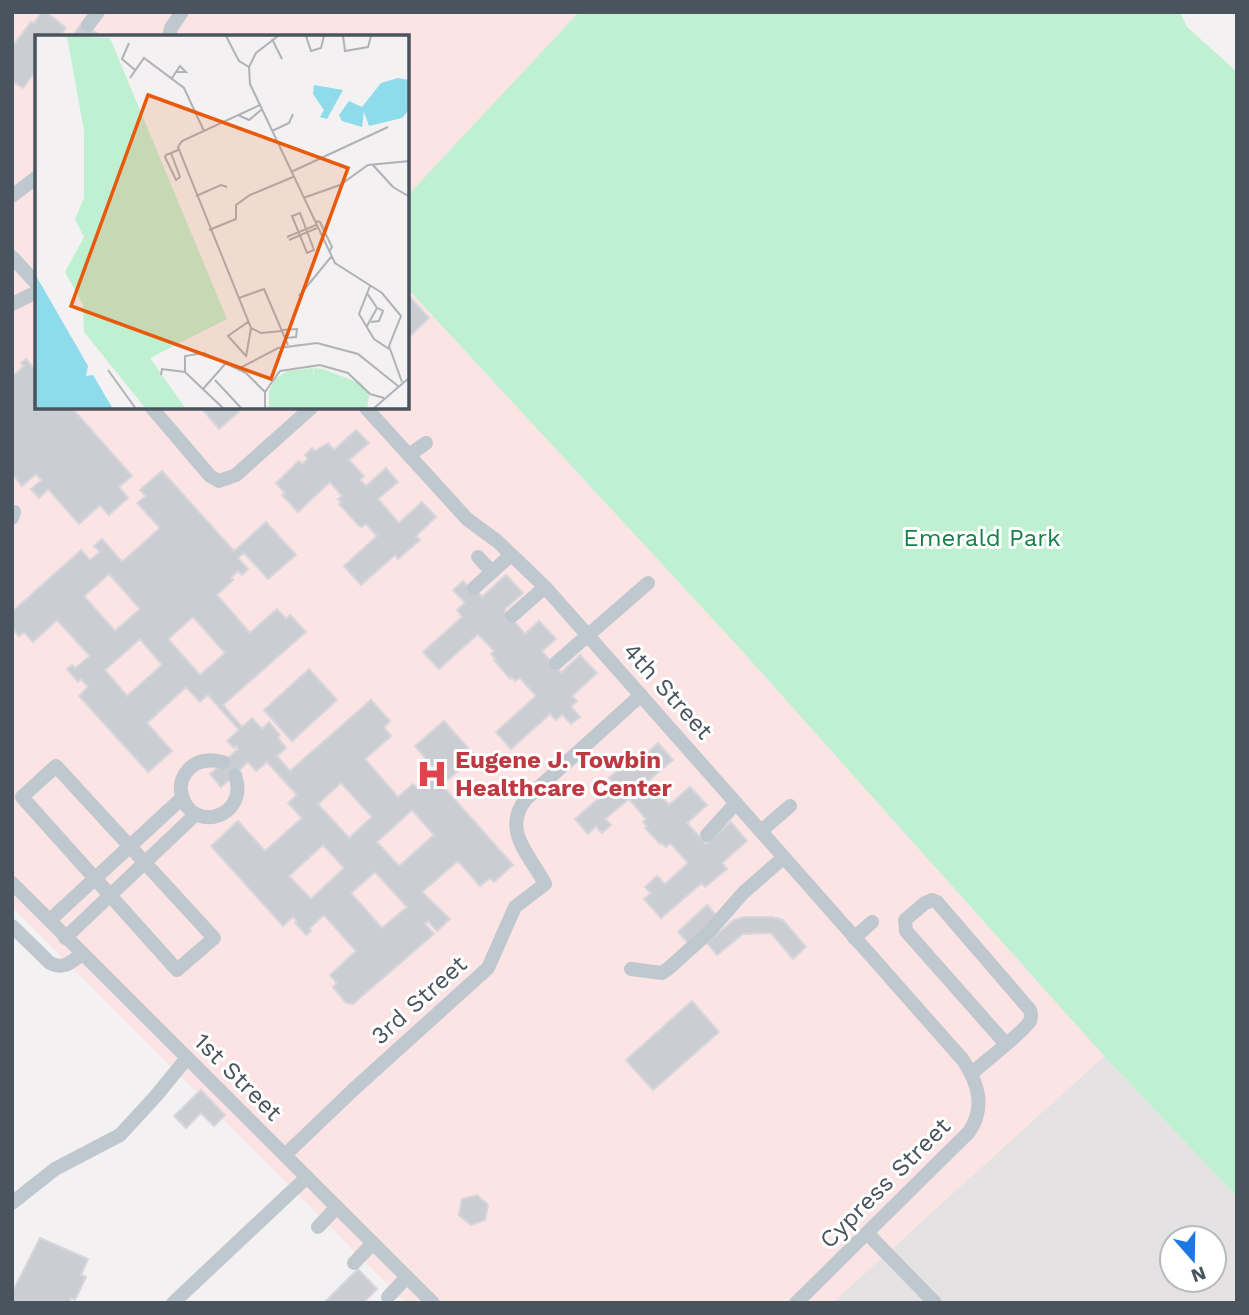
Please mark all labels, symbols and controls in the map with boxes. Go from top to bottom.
inset map [35,35,410,410]
park label: Emerald Park [903,524,1061,552]
street label: 4th Street [617,637,719,745]
place label: Eugene J. Towbin Healthcare Center [455,746,672,802]
hospital icon: Eugene J. Towbin Healthcare Center [415,757,449,791]
street label: 3rd Street [365,950,473,1050]
street label: 1st Street [188,1027,288,1127]
street label: Cypress Street [814,1112,956,1254]
north arrow [1158,1224,1228,1294]
text: N [1188,1261,1209,1288]

